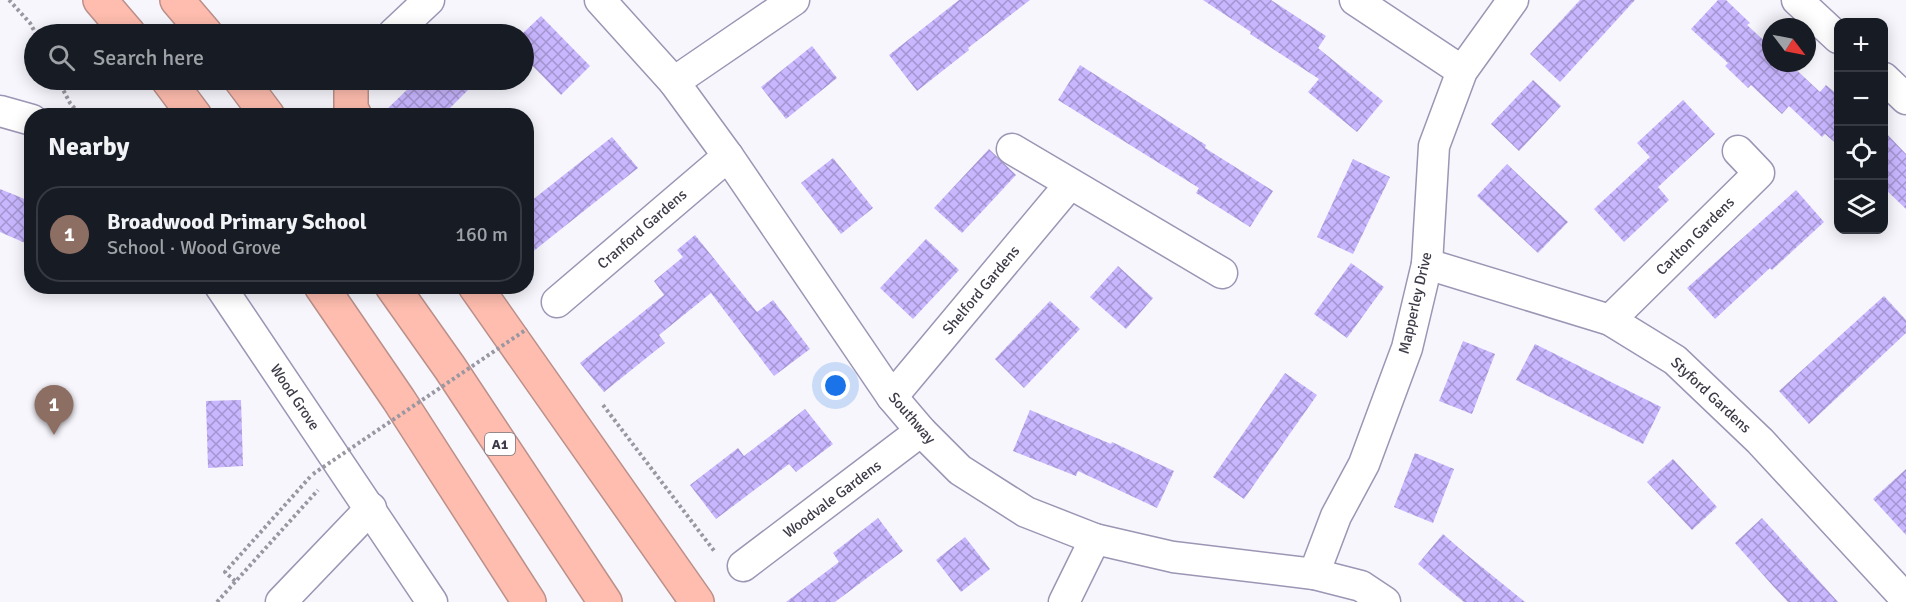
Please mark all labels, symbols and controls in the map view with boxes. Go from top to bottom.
north arrow [1762,18,1816,72]
map controls [1834,18,1888,234]
button: + [1834,18,1888,72]
search box [24,24,534,90]
icon: search [45,41,78,74]
text: Search here [93,44,204,71]
button: − [1834,72,1888,126]
button: locate [1834,126,1888,180]
text: Nearby [48,131,129,163]
button: layers [1834,180,1888,234]
street label: Cranford Gardens [594,185,691,273]
street label: Carlton Gardens [1652,193,1738,279]
text: Broadwood Primary School [107,208,367,235]
text: 1 [64,222,75,247]
text: 160 m [455,222,508,247]
text: School · Wood Grove [107,235,281,260]
street label: Shelford Gardens [939,242,1024,338]
street label: Mapperley Drive [1395,250,1435,356]
street label: Styford Gardens [1667,353,1755,437]
street label: Wood Grove [266,361,324,433]
your location [821,371,850,400]
pin: 1 [34,386,74,435]
street label: Southway [885,388,939,448]
road number: A1 [485,433,515,455]
street label: Woodvale Gardens [779,456,885,542]

